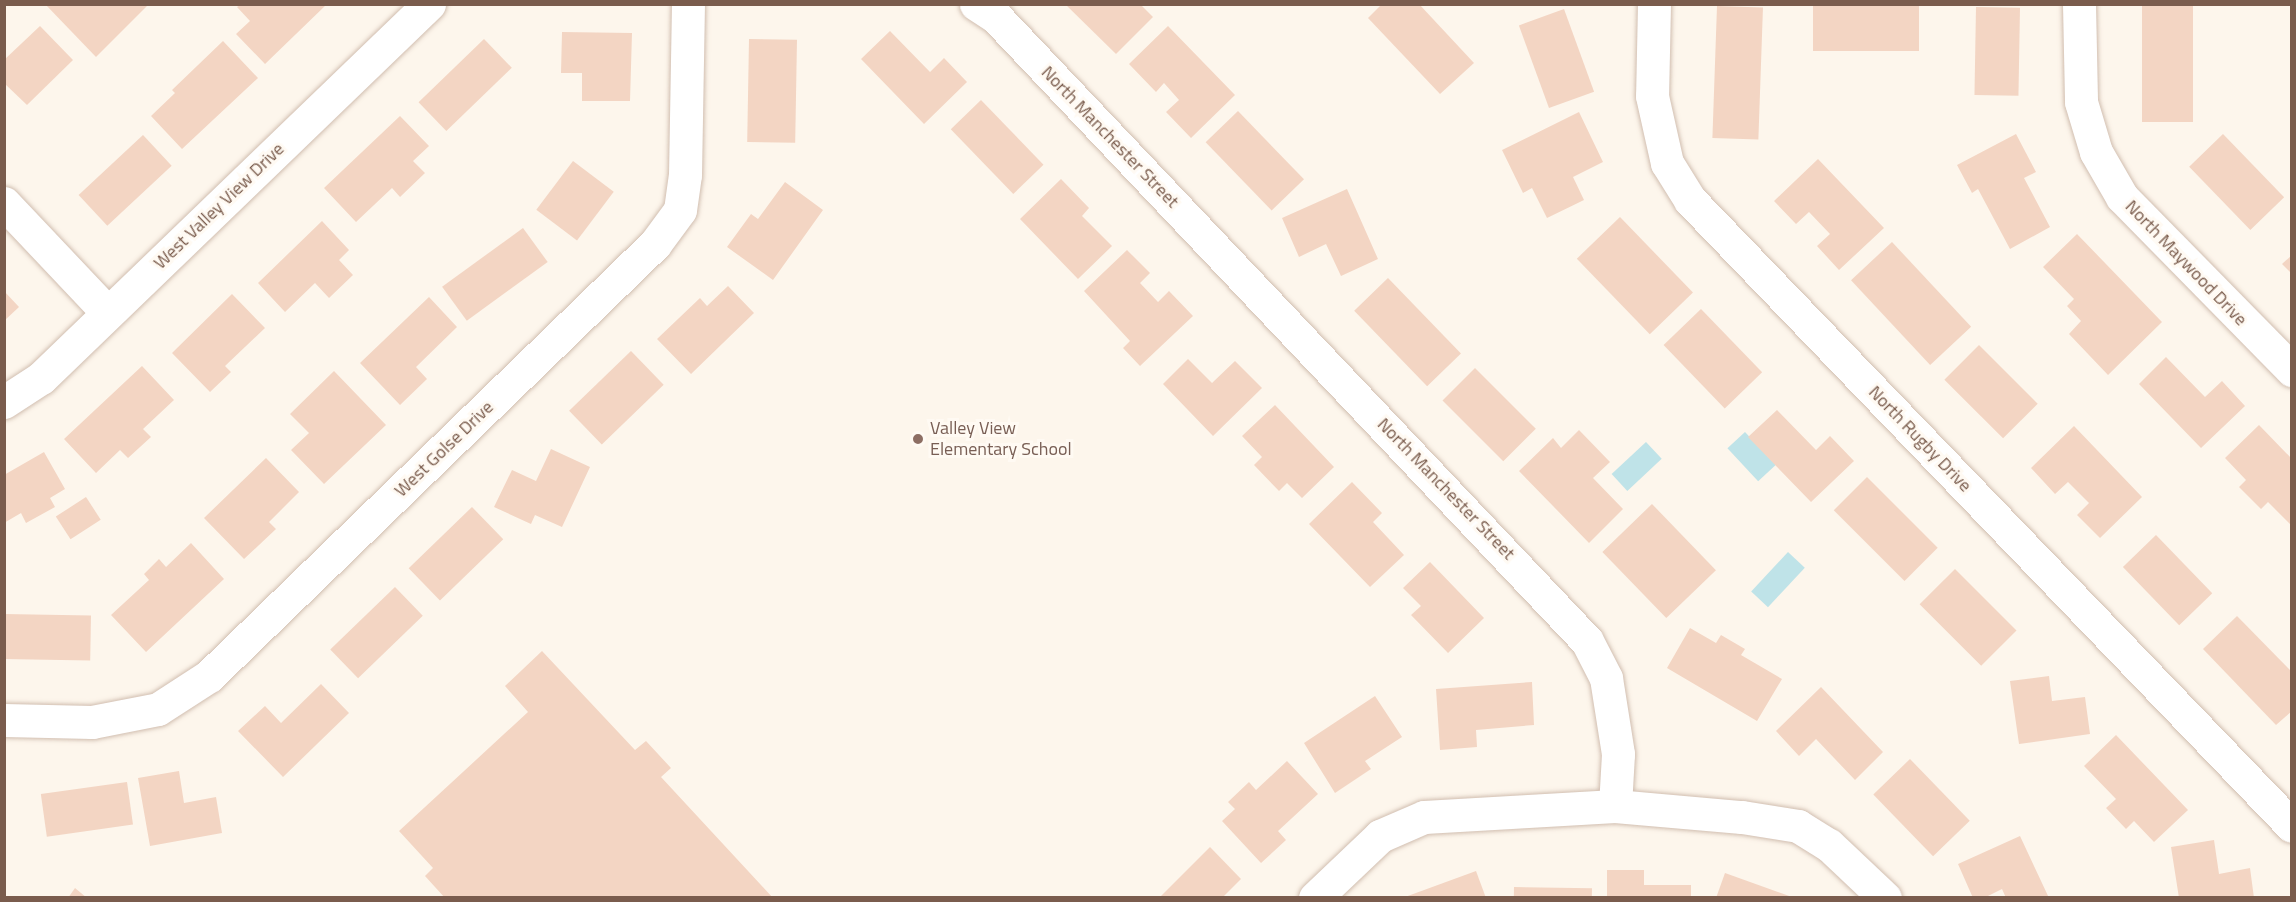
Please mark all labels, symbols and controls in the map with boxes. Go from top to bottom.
street label: North Manchester Street [1037,62,1183,212]
street label: West Valley View Drive [149,138,289,274]
street label: North Maywood Drive [2121,196,2251,330]
street label: North Rugby Drive [1864,382,1976,496]
street label: West Golse Drive [390,396,498,502]
street label: North Manchester Street [1373,414,1519,564]
place label: Valley View Elementary School [930,418,1072,460]
marker: Valley View Elementary School [911,432,925,446]

